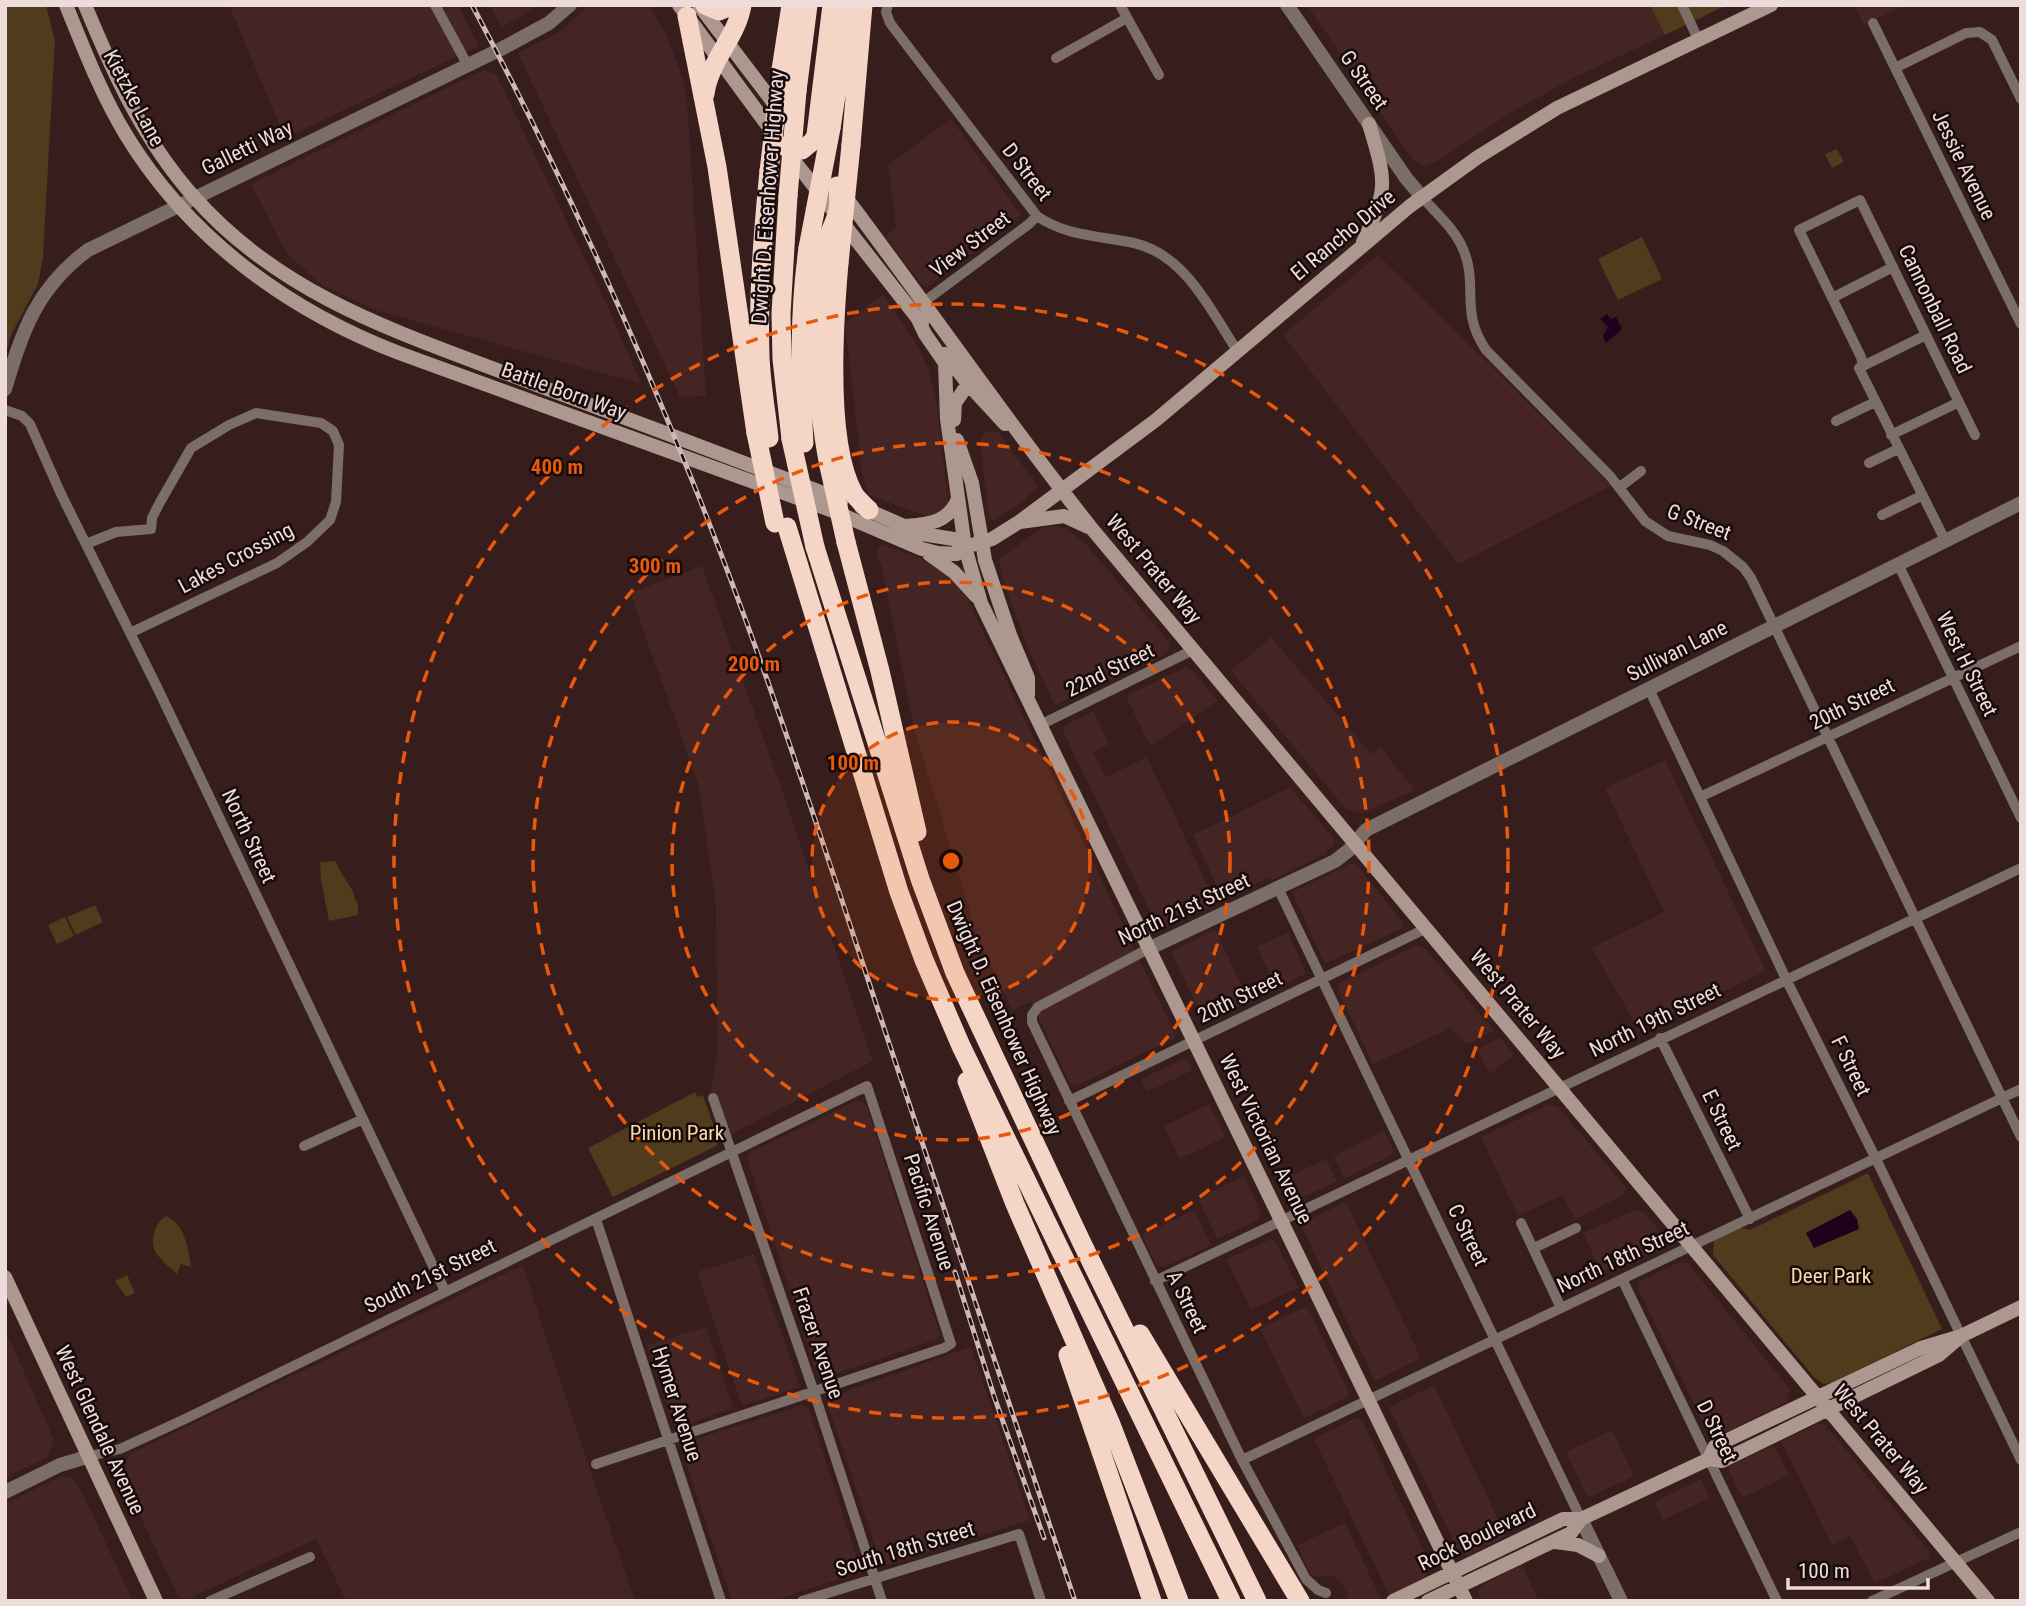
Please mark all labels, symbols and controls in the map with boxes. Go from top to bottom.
street label: Kietzke Lane [99,46,169,150]
street label: G Street [1335,46,1393,114]
street label: Dwight D. Eisenhower Highway [747,69,789,325]
street label: Jessie Avenue [1927,106,2001,224]
street label: Galletti Way [198,116,297,180]
street label: D Street [997,139,1057,205]
street label: El Rancho Drive [1286,184,1400,286]
street label: View Street [925,206,1015,282]
street label: Cannonball Road [1894,241,1976,377]
street label: Battle Born Way [498,357,630,425]
text: 400 m [531,455,583,479]
street label: G Street [1664,499,1734,545]
street label: West Prater Way [1101,509,1207,629]
street label: Lakes Crossing [174,518,298,598]
text: 300 m [629,554,681,578]
street label: West H Street [1931,608,2003,720]
street label: Sullivan Lane [1623,615,1731,687]
street label: 22nd Street [1062,638,1158,702]
text: 200 m [728,652,780,676]
street label: 20th Street [1806,673,1898,735]
text: 100 m [827,751,879,775]
street label: North Street [217,785,281,887]
centre of rings [939,849,963,873]
street label: North 21st Street [1114,868,1254,950]
street label: Dwight D. Eisenhower Highway [941,897,1067,1139]
street label: West Prater Way [1465,944,1571,1064]
street label: 20th Street [1194,966,1286,1028]
street label: North 19th Street [1586,978,1724,1062]
street label: F Street [1826,1032,1876,1100]
street label: West Victorian Avenue [1215,1050,1318,1228]
street label: E Street [1697,1086,1747,1154]
park label: Pinion Park [630,1121,725,1145]
street label: Pacific Avenue [899,1151,959,1274]
street label: C Street [1443,1200,1493,1270]
street label: North 18th Street [1553,1216,1693,1298]
street label: South 21st Street [360,1234,500,1318]
park label: Deer Park [1791,1264,1872,1288]
street label: A Street [1162,1267,1212,1337]
street label: Frazer Avenue [788,1284,848,1402]
street label: West Glendale Avenue [50,1342,150,1518]
street label: Hymer Avenue [647,1344,707,1464]
street label: West Prater Way [1828,1379,1934,1499]
street label: D Street [1692,1396,1742,1466]
street label: Rock Boulevard [1414,1498,1540,1576]
street label: South 18th Street [833,1516,977,1582]
scale bar [1788,1546,1928,1590]
text: 100 m [1798,1559,1850,1583]

